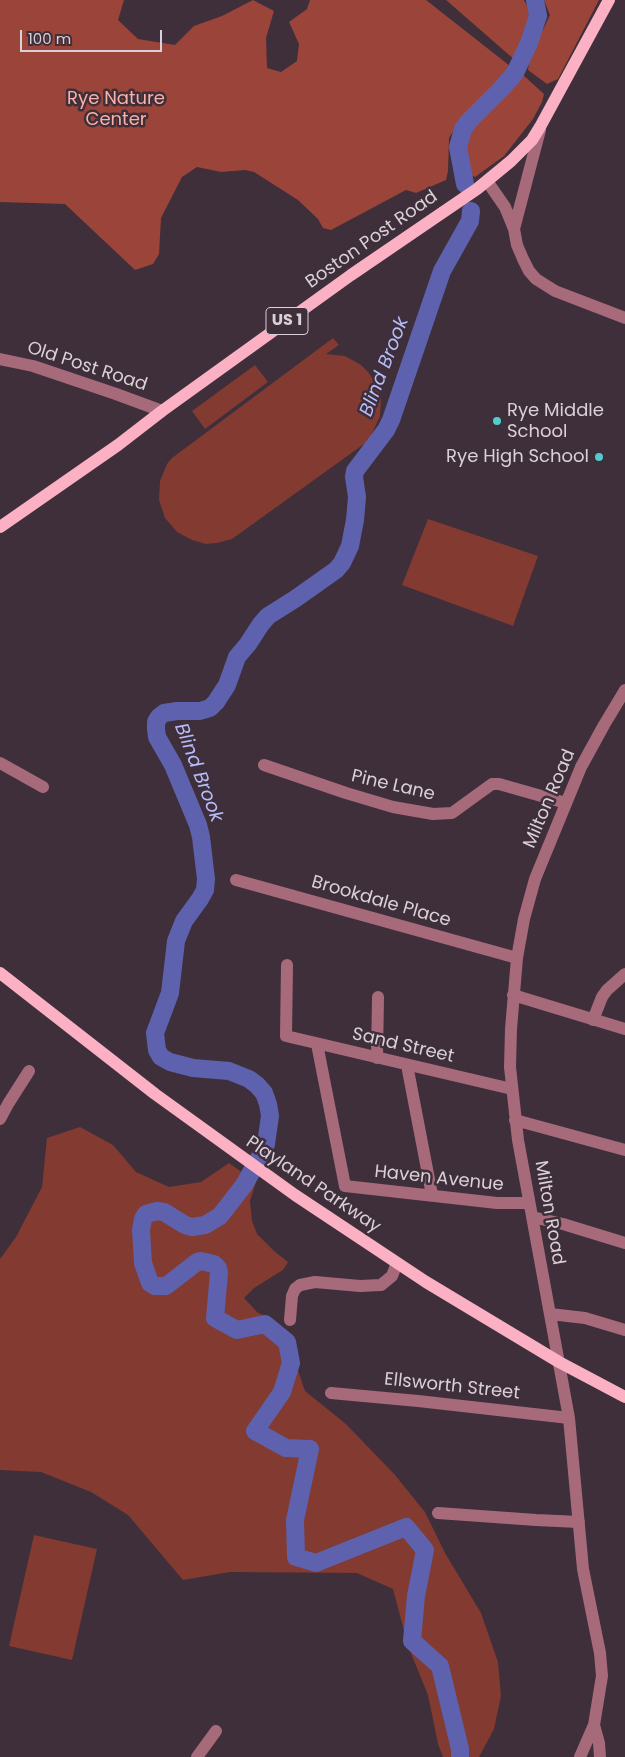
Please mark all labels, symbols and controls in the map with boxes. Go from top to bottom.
scale bar [22,20,165,52]
text: 100 m [28,28,71,49]
park label: Rye Nature Center [67,88,165,130]
street label: Boston Post Road [302,186,442,294]
road number: US 1 [266,308,308,334]
water label: Blind Brook [356,314,414,420]
street label: Old Post Road [24,337,150,397]
place label: Rye Middle School [507,400,604,442]
marker: Rye Middle School [491,415,503,427]
place label: Rye High School [446,446,589,468]
marker: Rye High School [593,451,605,463]
water label: Blind Brook [169,720,227,826]
street label: Milton Road [519,746,581,852]
street label: Pine Lane [349,766,437,806]
street label: Brookdale Place [309,872,453,932]
street label: Sand Street [350,1024,456,1068]
street label: Playland Parkway [242,1132,384,1238]
street label: Milton Road [529,1159,569,1267]
street label: Haven Avenue [373,1161,505,1197]
street label: Ellsworth Street [383,1369,521,1405]

